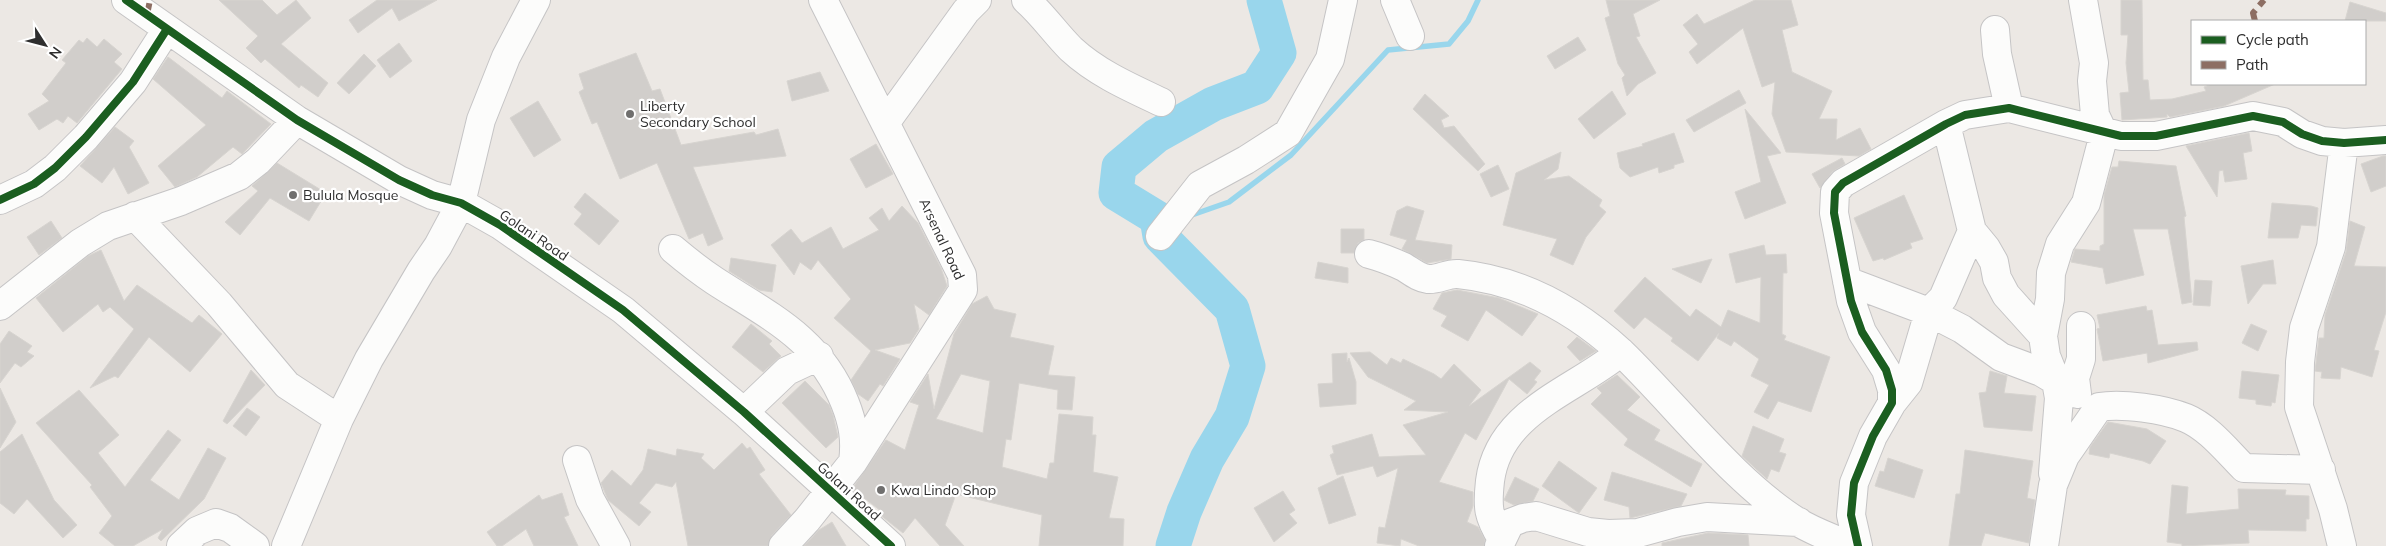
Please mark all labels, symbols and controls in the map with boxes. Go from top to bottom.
north arrow [20,20,70,70]
legend [2191,20,2366,85]
text: Cycle path [2236,30,2309,49]
text: N [45,43,66,62]
text: Path [2236,55,2268,74]
place label: Liberty Secondary School [640,97,756,131]
marker: Liberty Secondary School [624,108,636,120]
place label: Bulula Mosque [303,186,398,204]
marker: Bulula Mosque [287,189,299,201]
street label: Arsenal Road [915,195,969,283]
street label: Golani Road [496,205,572,265]
street label: Golani Road [813,458,885,524]
place label: Kwa Lindo Shop [891,481,996,499]
marker: Kwa Lindo Shop [875,484,887,496]

